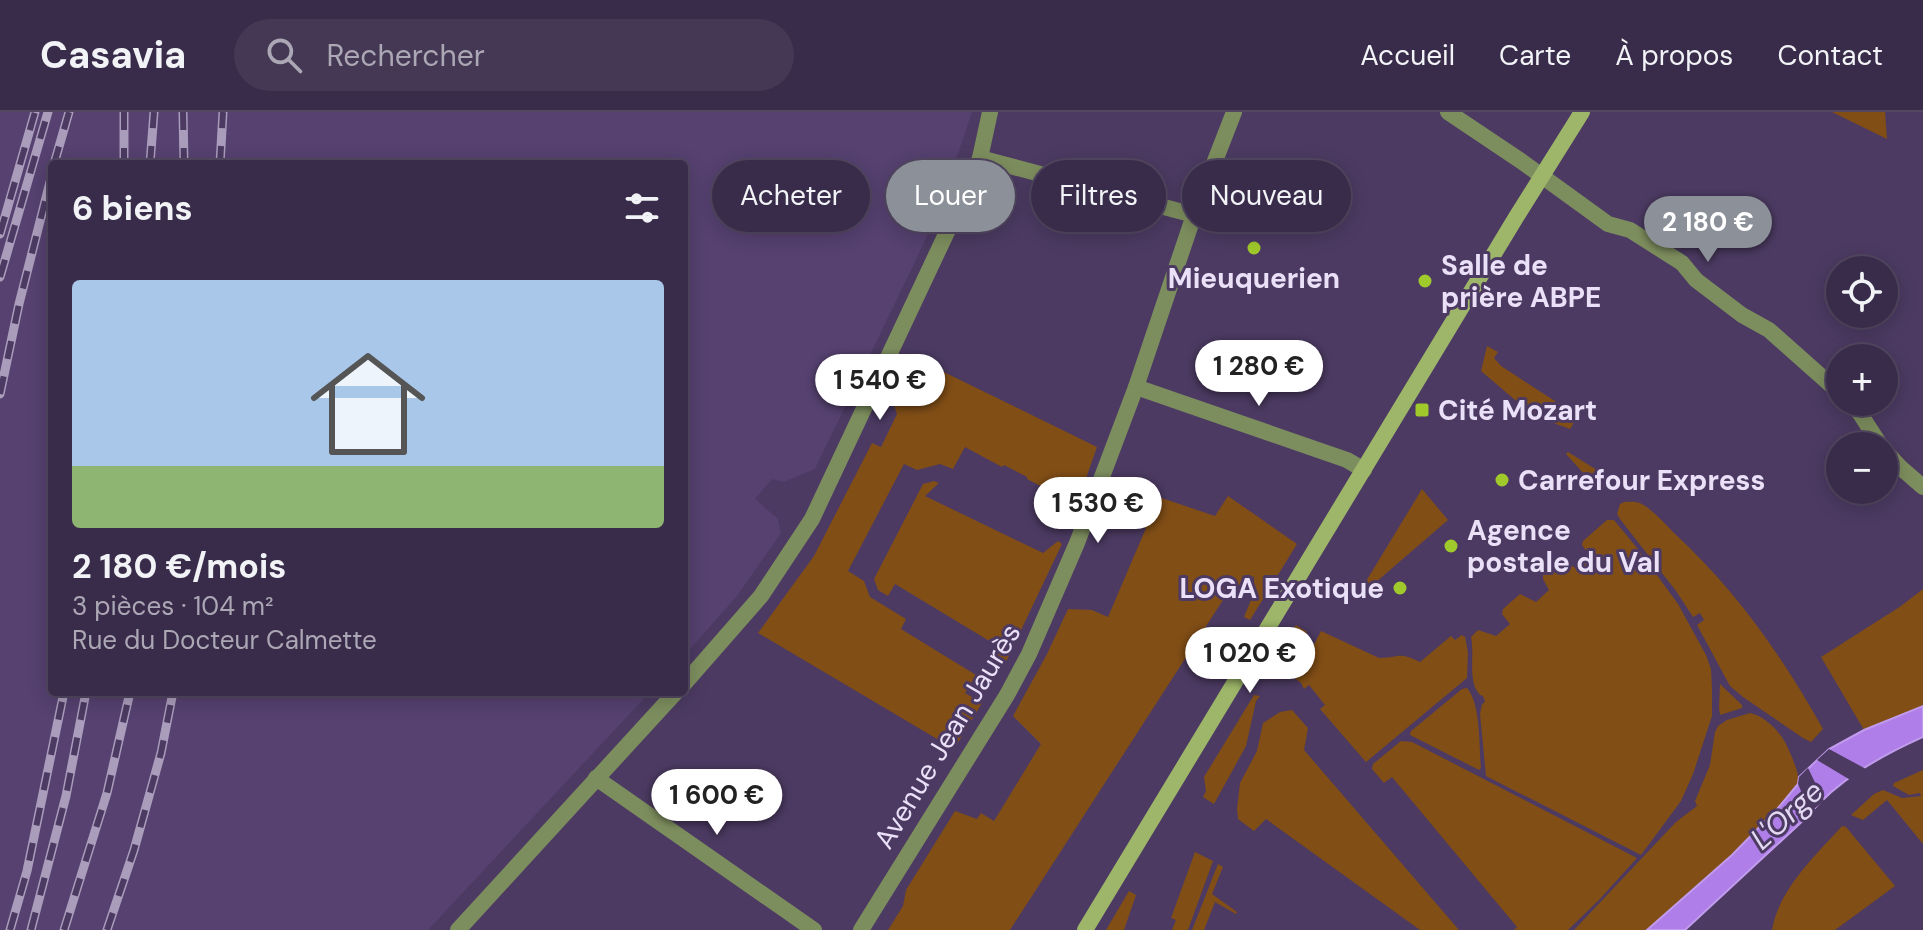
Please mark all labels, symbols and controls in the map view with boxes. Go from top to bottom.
search box [234,19,794,91]
text: Casavia [40,30,186,80]
icon: search [262,33,306,77]
text: Rechercher [326,36,485,75]
text: Accueil [1360,37,1455,74]
text: Carte [1499,37,1571,74]
text: À propos [1615,37,1733,74]
text: Contact [1777,37,1883,74]
chip: Acheter [712,160,870,232]
chip: Louer [886,160,1015,232]
chip: Filtres [1031,160,1166,232]
chip: Nouveau [1182,160,1351,232]
text: 6 biens [72,186,193,231]
icon: filters [620,186,664,230]
pin: 2 180 € [1634,196,1782,264]
text: 2 180 € [1662,205,1754,239]
marker: Mieuquerien [1245,239,1263,257]
place label: Salle de prière ABPE [1441,247,1601,316]
map controls [1826,256,1898,504]
button: locate [1826,256,1898,328]
place label: Mieuquerien [1168,260,1340,297]
marker: Salle de prière ABPE [1416,272,1434,290]
icon: home [296,332,440,476]
pin: 1 280 € [1185,340,1333,408]
button: + [1826,344,1898,416]
text: 1 280 € [1213,349,1305,383]
pin: 1 540 € [806,354,954,422]
text: 1 540 € [833,363,927,397]
place label: Cité Mozart [1438,392,1597,429]
marker: Cité Mozart [1413,401,1431,419]
button: − [1826,432,1898,504]
place label: Carrefour Express [1518,462,1765,499]
marker: Carrefour Express [1493,471,1511,489]
pin: 1 530 € [1024,477,1172,545]
text: 1 530 € [1052,486,1144,520]
place label: Agence postale du Val [1467,512,1660,581]
marker: Agence postale du Val [1442,537,1460,555]
text: 2 180 €/mois [72,544,286,589]
place label: LOGA Exotique [1180,570,1384,607]
marker: LOGA Exotique [1391,579,1409,597]
text: 3 pièces · 104 m² [72,589,274,623]
street label: Avenue Jean Jaurès [866,617,1029,856]
text: Rue du Docteur Calmette [72,623,377,657]
pin: 1 020 € [1176,627,1324,695]
text: 1 020 € [1203,636,1297,670]
pin: 1 600 € [643,769,791,837]
water label: L'Orge [1742,772,1832,858]
text: 1 600 € [669,778,765,812]

